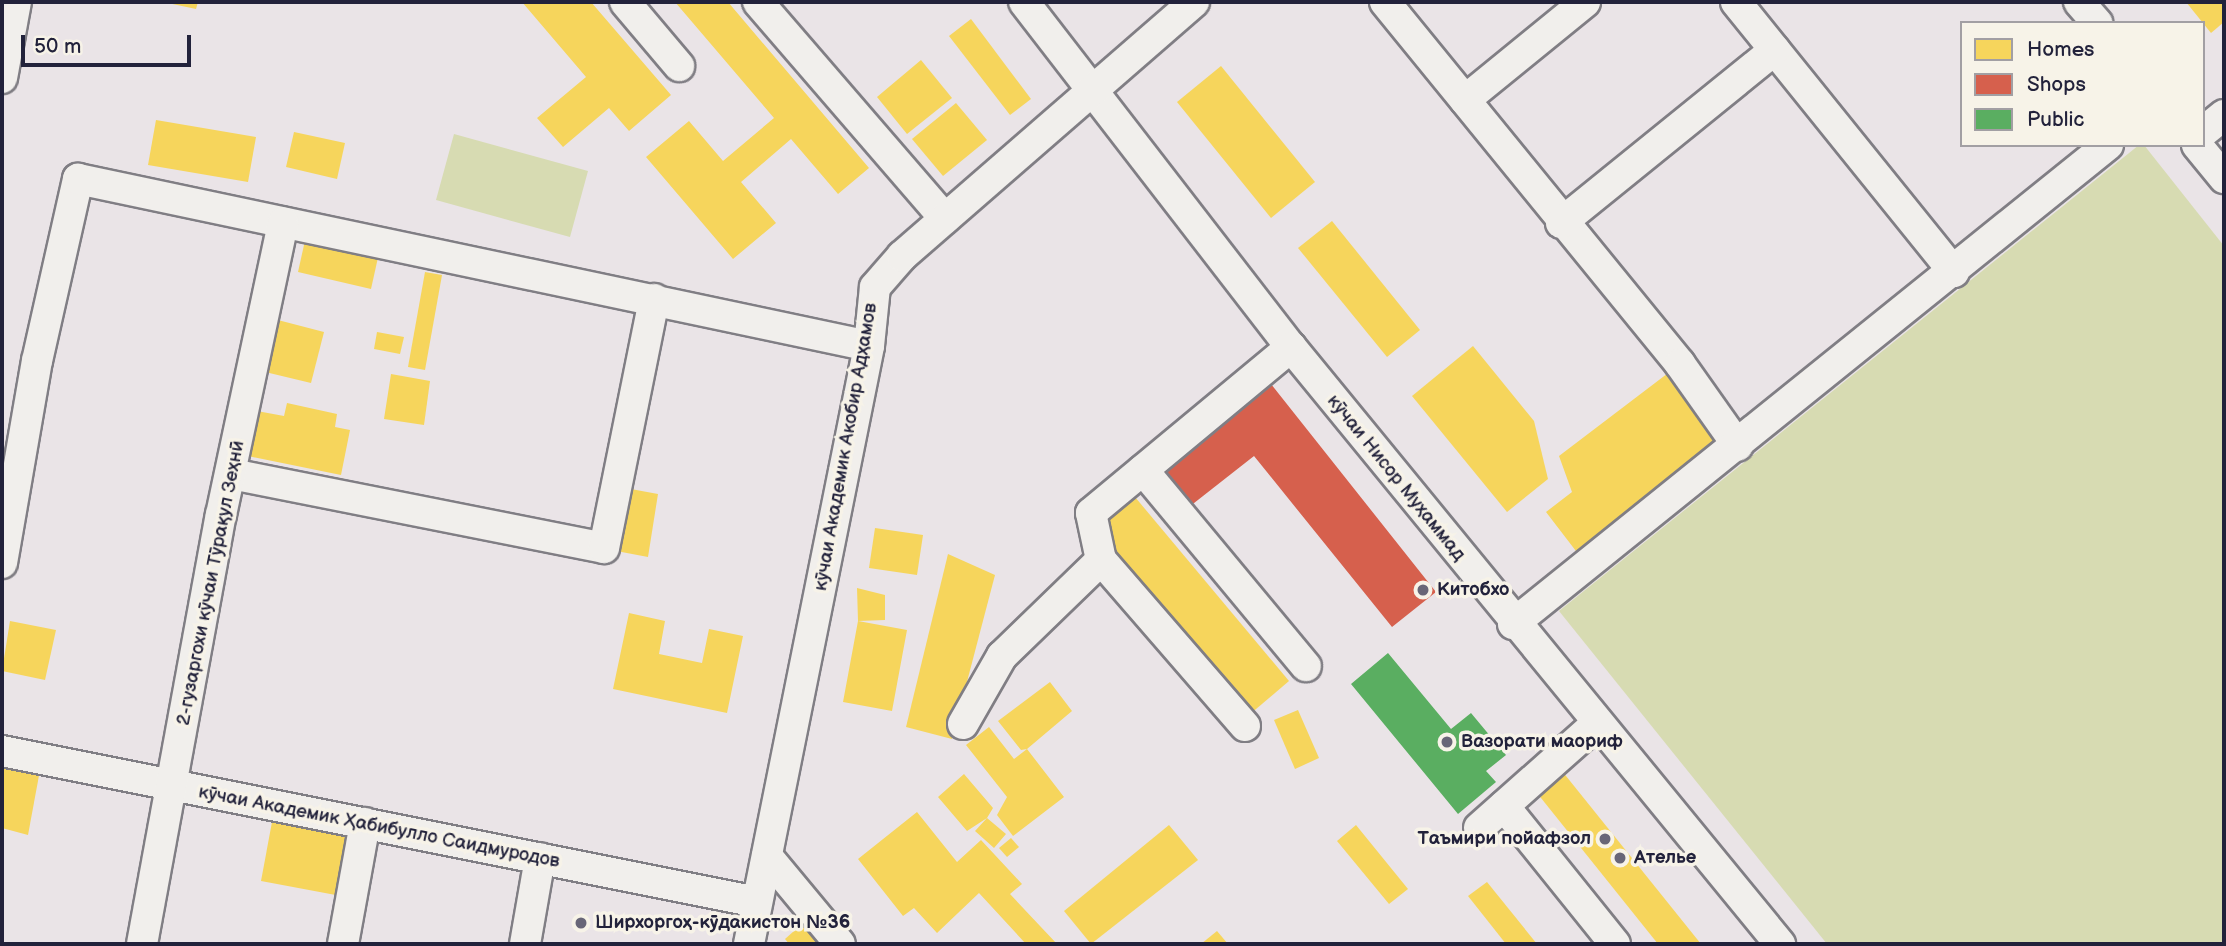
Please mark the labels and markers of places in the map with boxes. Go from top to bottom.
place label: Китобхо [1437,579,1509,601]
marker: Китобхо [1415,582,1431,598]
place label: Вазорати маориф [1461,731,1623,753]
marker: Вазорати маориф [1439,734,1455,750]
place label: Таъмири пойафзол [1418,828,1591,850]
marker: Таъмири пойафзол [1597,831,1613,847]
place label: Ателье [1634,847,1696,869]
marker: Ателье [1612,850,1628,866]
place label: Ширхоргоҳ-кӯдакистон №36 [595,912,850,934]
marker: Ширхоргоҳ-кӯдакистон №36 [573,915,589,931]

